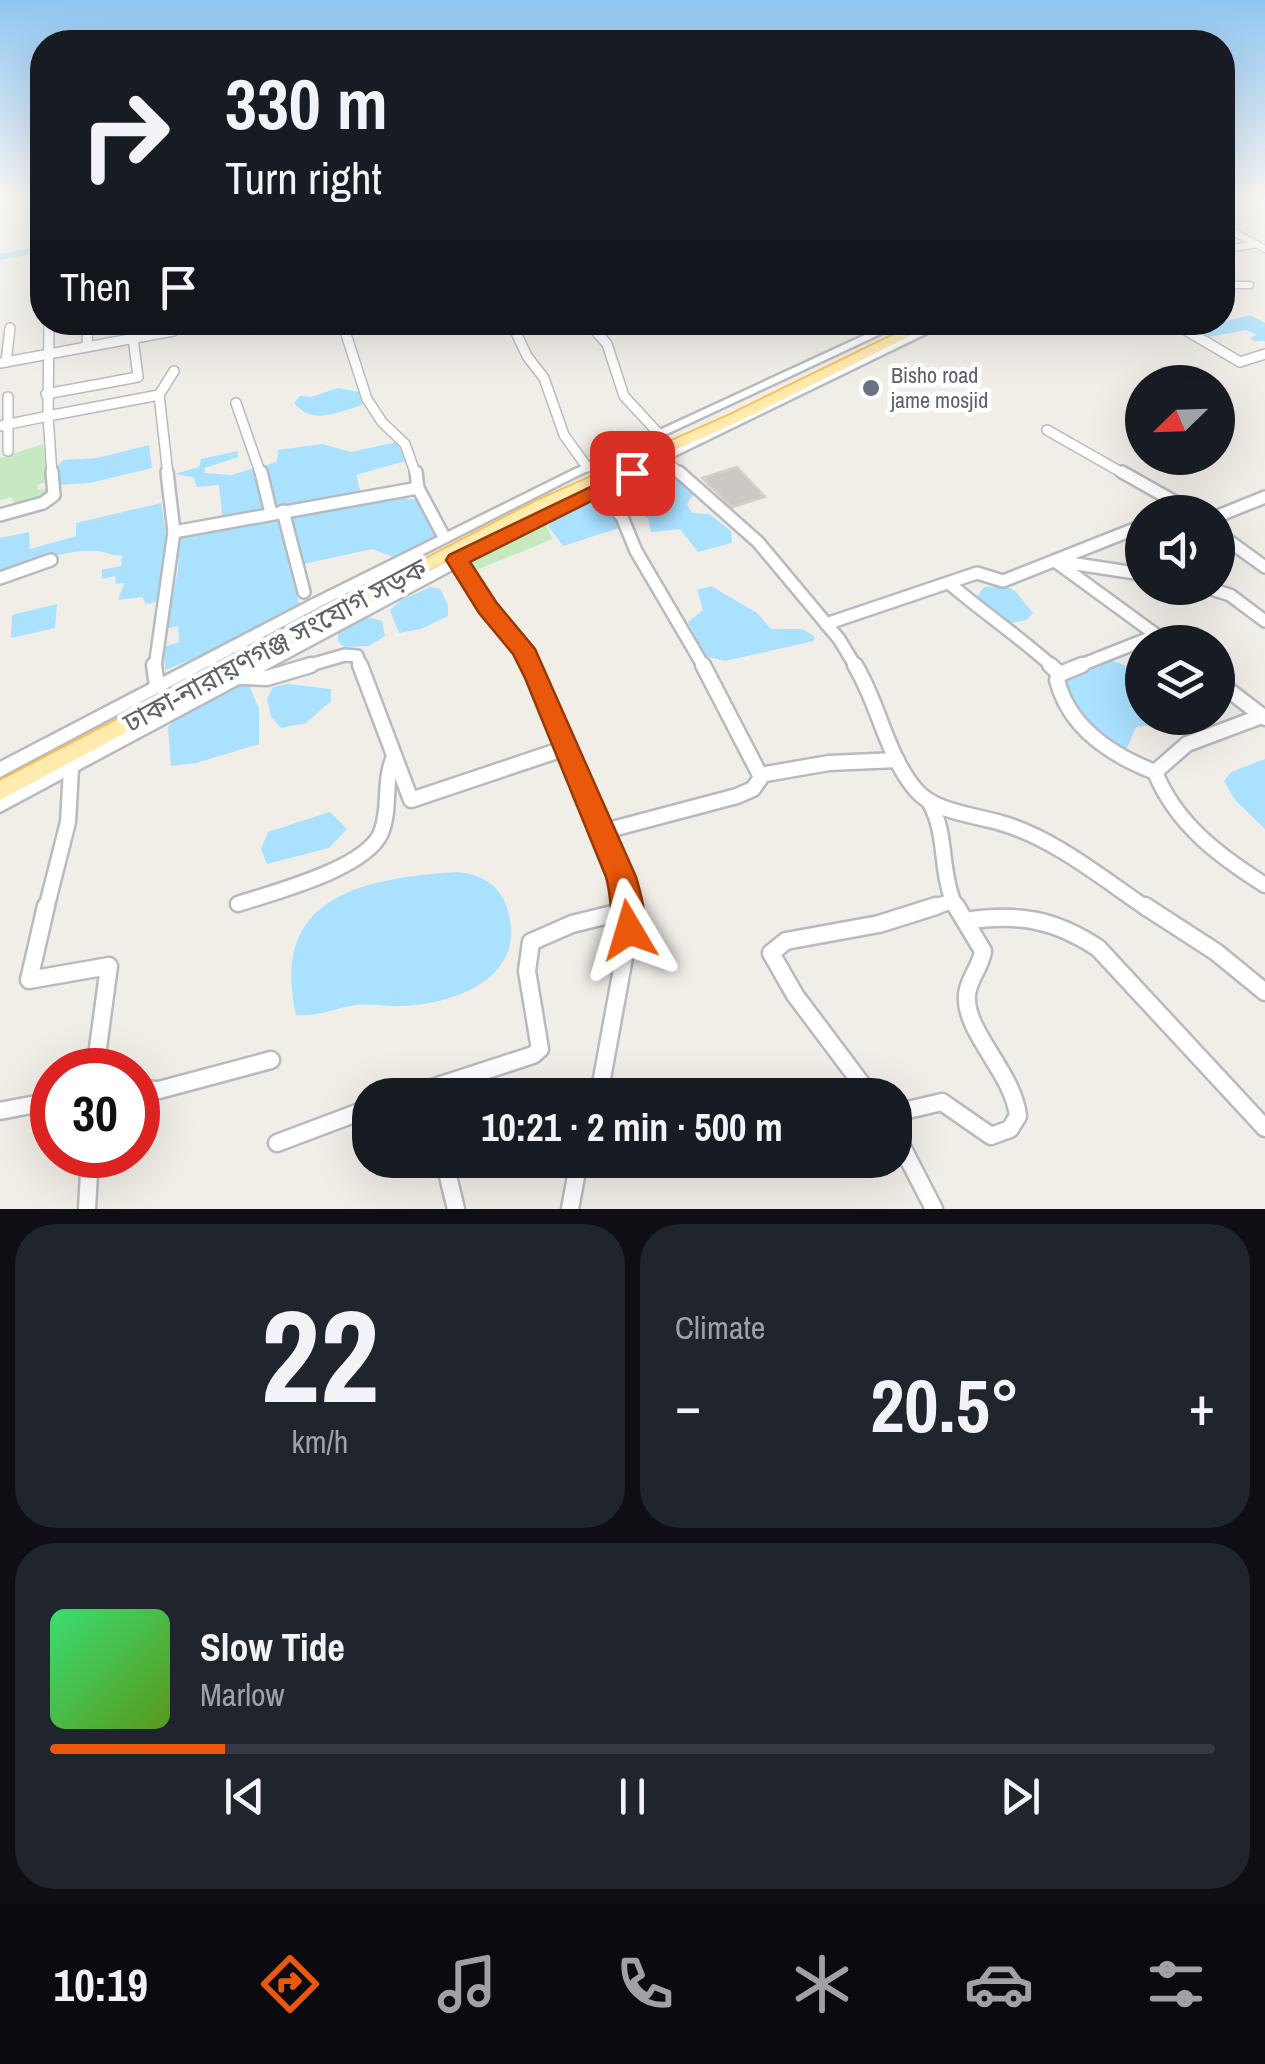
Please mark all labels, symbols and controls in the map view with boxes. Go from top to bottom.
text: 330 m [225,57,388,151]
icon: right [60,70,190,200]
text: Turn right [225,147,382,208]
icon: arrive [151,260,206,315]
text: Then [60,262,131,313]
place label: Bisho road jame mosjid [890,360,988,415]
north arrow [1125,365,1235,475]
map controls [1125,365,1235,735]
marker: Bisho road jame mosjid [860,377,882,399]
pin [590,431,675,516]
icon: arrive [605,446,660,501]
button: sound [1125,495,1235,605]
street label: ঢাকা-নারায়ণগঞ্জ সংযোগ সড়ক [116,548,434,742]
button: layers [1125,625,1235,735]
position arrow [577,878,681,982]
speed limit sign: 30 [30,1048,160,1178]
text: 10:21 · 2 min · 500 m [481,1102,783,1153]
text: 22 [261,1267,379,1443]
text: Climate [675,1306,765,1349]
text: 20.5° [870,1354,1020,1455]
text: − [675,1368,701,1442]
text: + [1189,1368,1215,1442]
text: km/h [292,1420,348,1463]
text: Slow Tide [200,1622,345,1673]
text: Marlow [200,1673,285,1716]
icon: previous [217,1769,272,1824]
icon: pause [605,1769,660,1824]
icon: next [993,1769,1048,1824]
icon: directions [255,1949,325,2019]
icon: music [432,1949,502,2019]
icon: phone [610,1949,680,2019]
icon: climate [787,1949,857,2019]
icon: car [964,1949,1034,2019]
icon: filters [1141,1949,1211,2019]
text: 10:19 [54,1954,148,2015]

